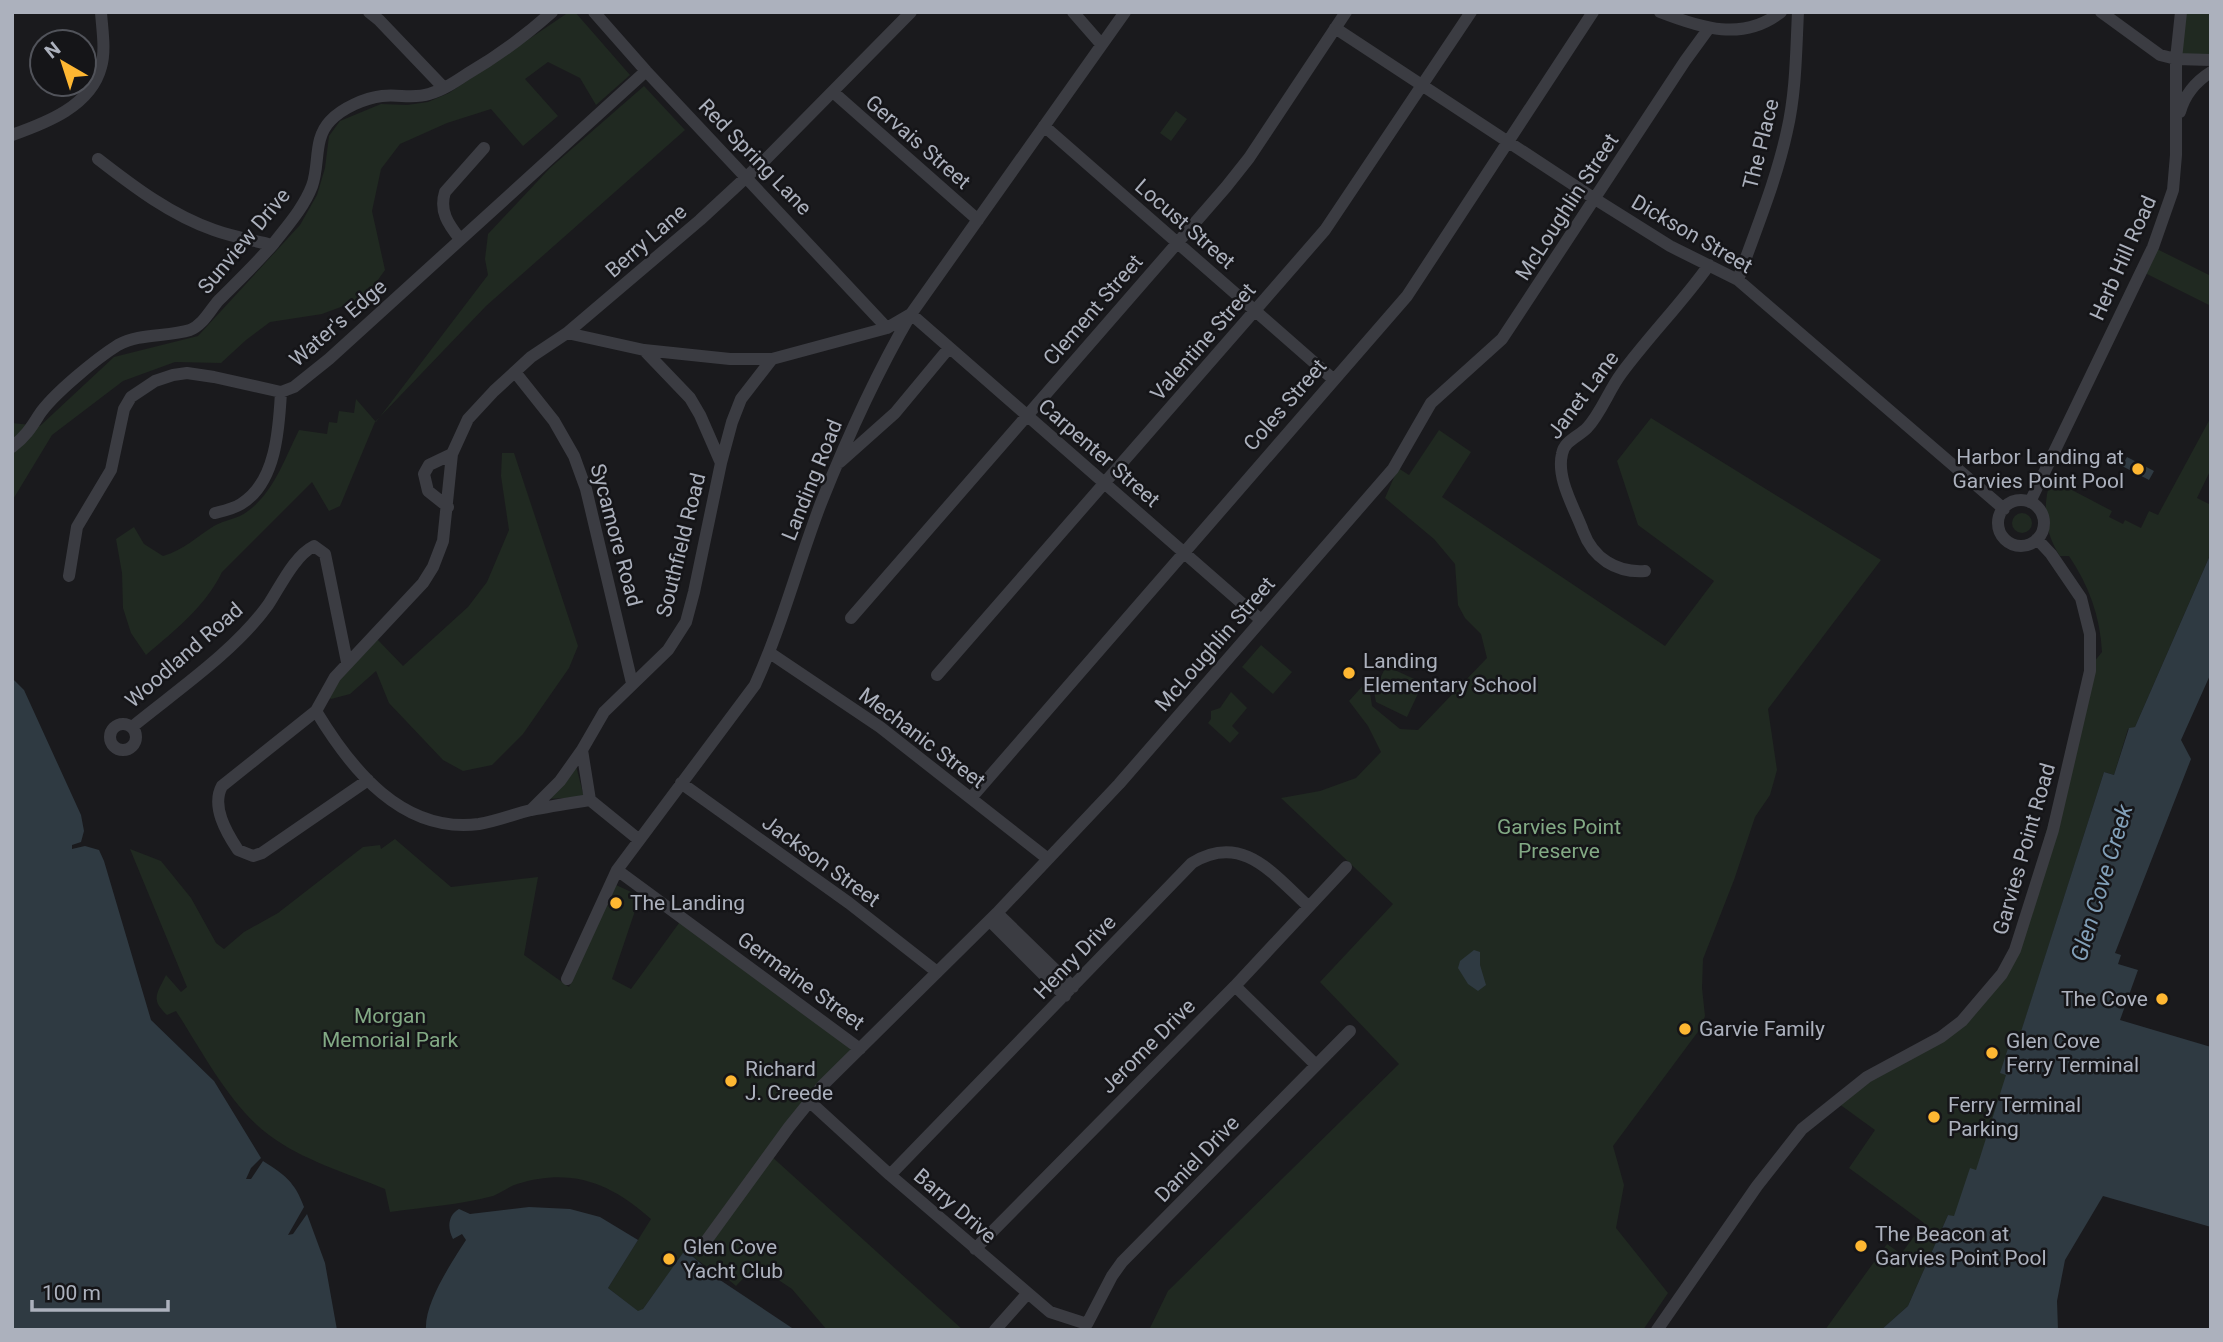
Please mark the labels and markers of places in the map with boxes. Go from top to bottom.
place label: Harbor Landing at Garvies Point Pool [1952,445,2124,493]
marker: Harbor Landing at Garvies Point Pool [2130,461,2146,477]
place label: Landing Elementary School [1363,649,1537,697]
marker: Landing Elementary School [1341,665,1357,681]
place label: The Landing [630,891,745,915]
marker: The Landing [608,895,624,911]
place label: The Cove [2061,987,2148,1011]
marker: The Cove [2154,991,2170,1007]
place label: Garvie Family [1699,1017,1825,1041]
marker: Garvie Family [1677,1021,1693,1037]
place label: Glen Cove Ferry Terminal [2006,1029,2139,1077]
marker: Glen Cove Ferry Terminal [1984,1045,2000,1061]
place label: Richard J. Creede [745,1057,833,1105]
marker: Richard J. Creede [723,1073,739,1089]
place label: Ferry Terminal Parking [1948,1093,2081,1141]
marker: Ferry Terminal Parking [1926,1109,1942,1125]
place label: The Beacon at Garvies Point Pool [1875,1222,2047,1270]
place label: Glen Cove Yacht Club [683,1235,783,1283]
marker: The Beacon at Garvies Point Pool [1853,1238,1869,1254]
marker: Glen Cove Yacht Club [661,1251,677,1267]

